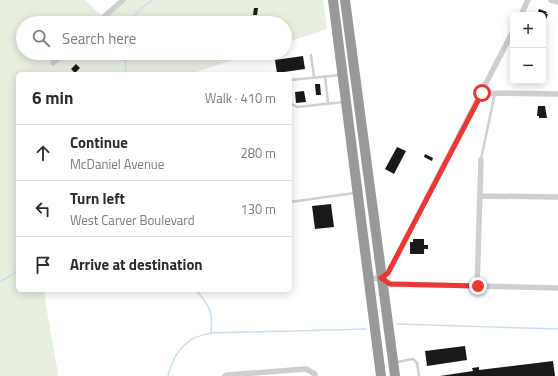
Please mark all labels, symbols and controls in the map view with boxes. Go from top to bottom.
map controls [510,12,546,84]
button: + [510,12,546,48]
search box [16,16,292,60]
icon: search [30,27,52,49]
text: Search here [62,27,136,50]
button: − [510,48,546,84]
route start [473,84,491,102]
text: 6 min [32,85,73,111]
text: Walk · 410 m [205,88,276,108]
text: Continue [70,131,128,154]
icon: ahead [32,142,54,164]
text: 280 m [240,143,276,163]
text: McDaniel Avenue [70,154,164,174]
text: Turn left [70,187,125,210]
icon: left [32,198,54,220]
text: 130 m [240,199,276,219]
text: West Carver Boulevard [70,210,195,230]
text: Arrive at destination [70,253,203,276]
icon: arrive [32,254,54,276]
route end [469,277,487,295]

